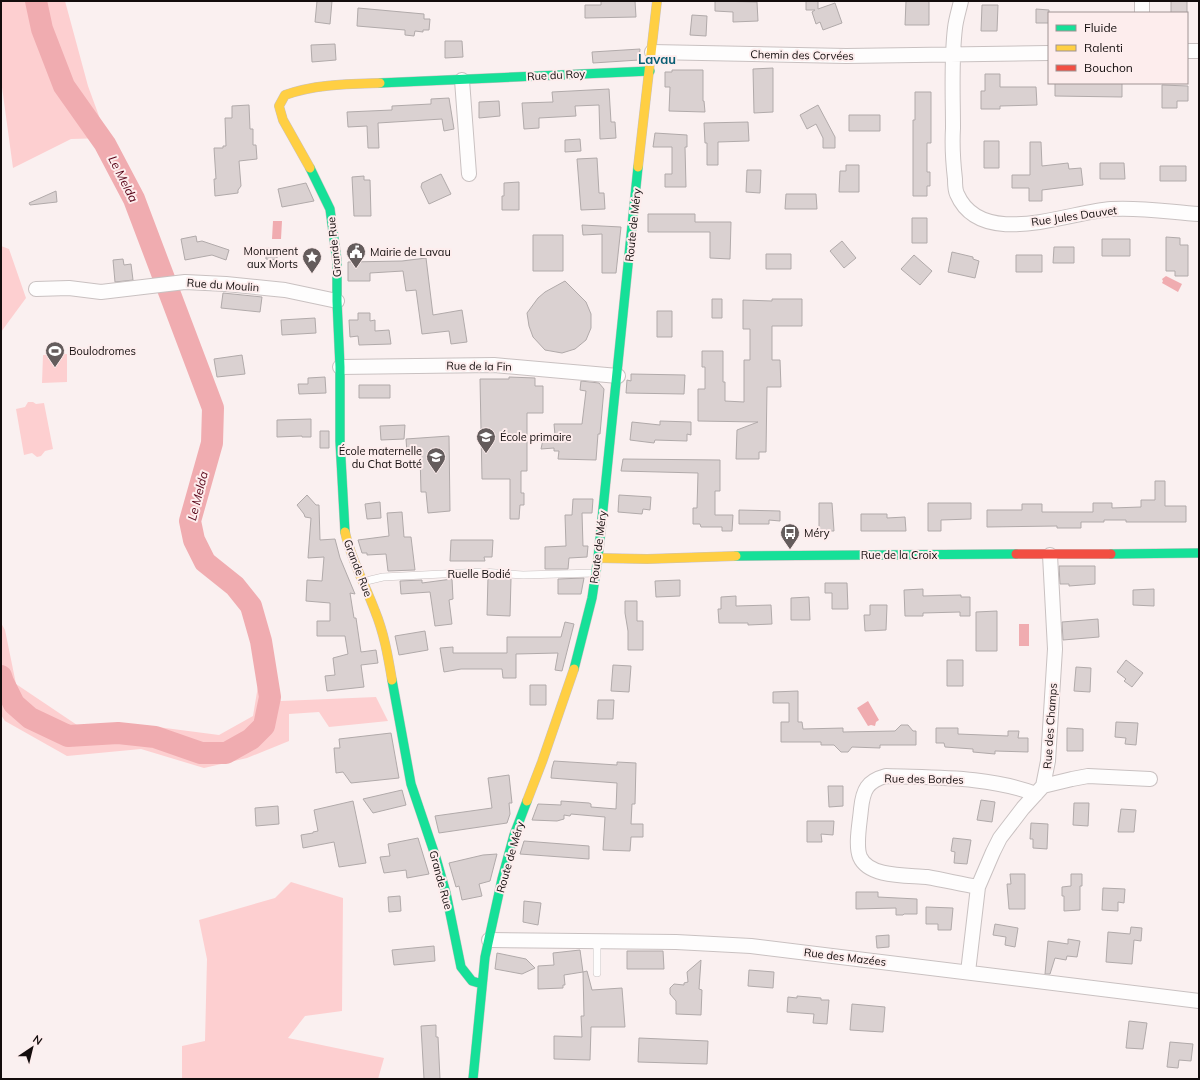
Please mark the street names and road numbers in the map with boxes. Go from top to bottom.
street label: Chemin des Corvées [750,47,854,63]
street label: Rue du Roy [527,66,586,84]
street label: Route de Méry [622,187,644,262]
street label: Rue Jules Dauvet [1030,203,1118,229]
street label: Grande Rue [324,216,344,278]
street label: Rue du Moulin [186,275,260,295]
street label: Rue de la Fin [446,358,512,374]
street label: Route de Méry [587,509,609,584]
street label: Grande Rue [341,537,375,599]
street label: Rue de la Croix [861,548,937,562]
street label: Ruelle Bodié [448,567,511,581]
street label: Rue des Champs [1040,683,1060,769]
street label: Rue des Bordes [884,771,964,787]
street label: Route de Méry [493,819,527,894]
street label: Grande Rue [426,849,456,911]
street label: Rue des Mazées [803,945,887,969]

